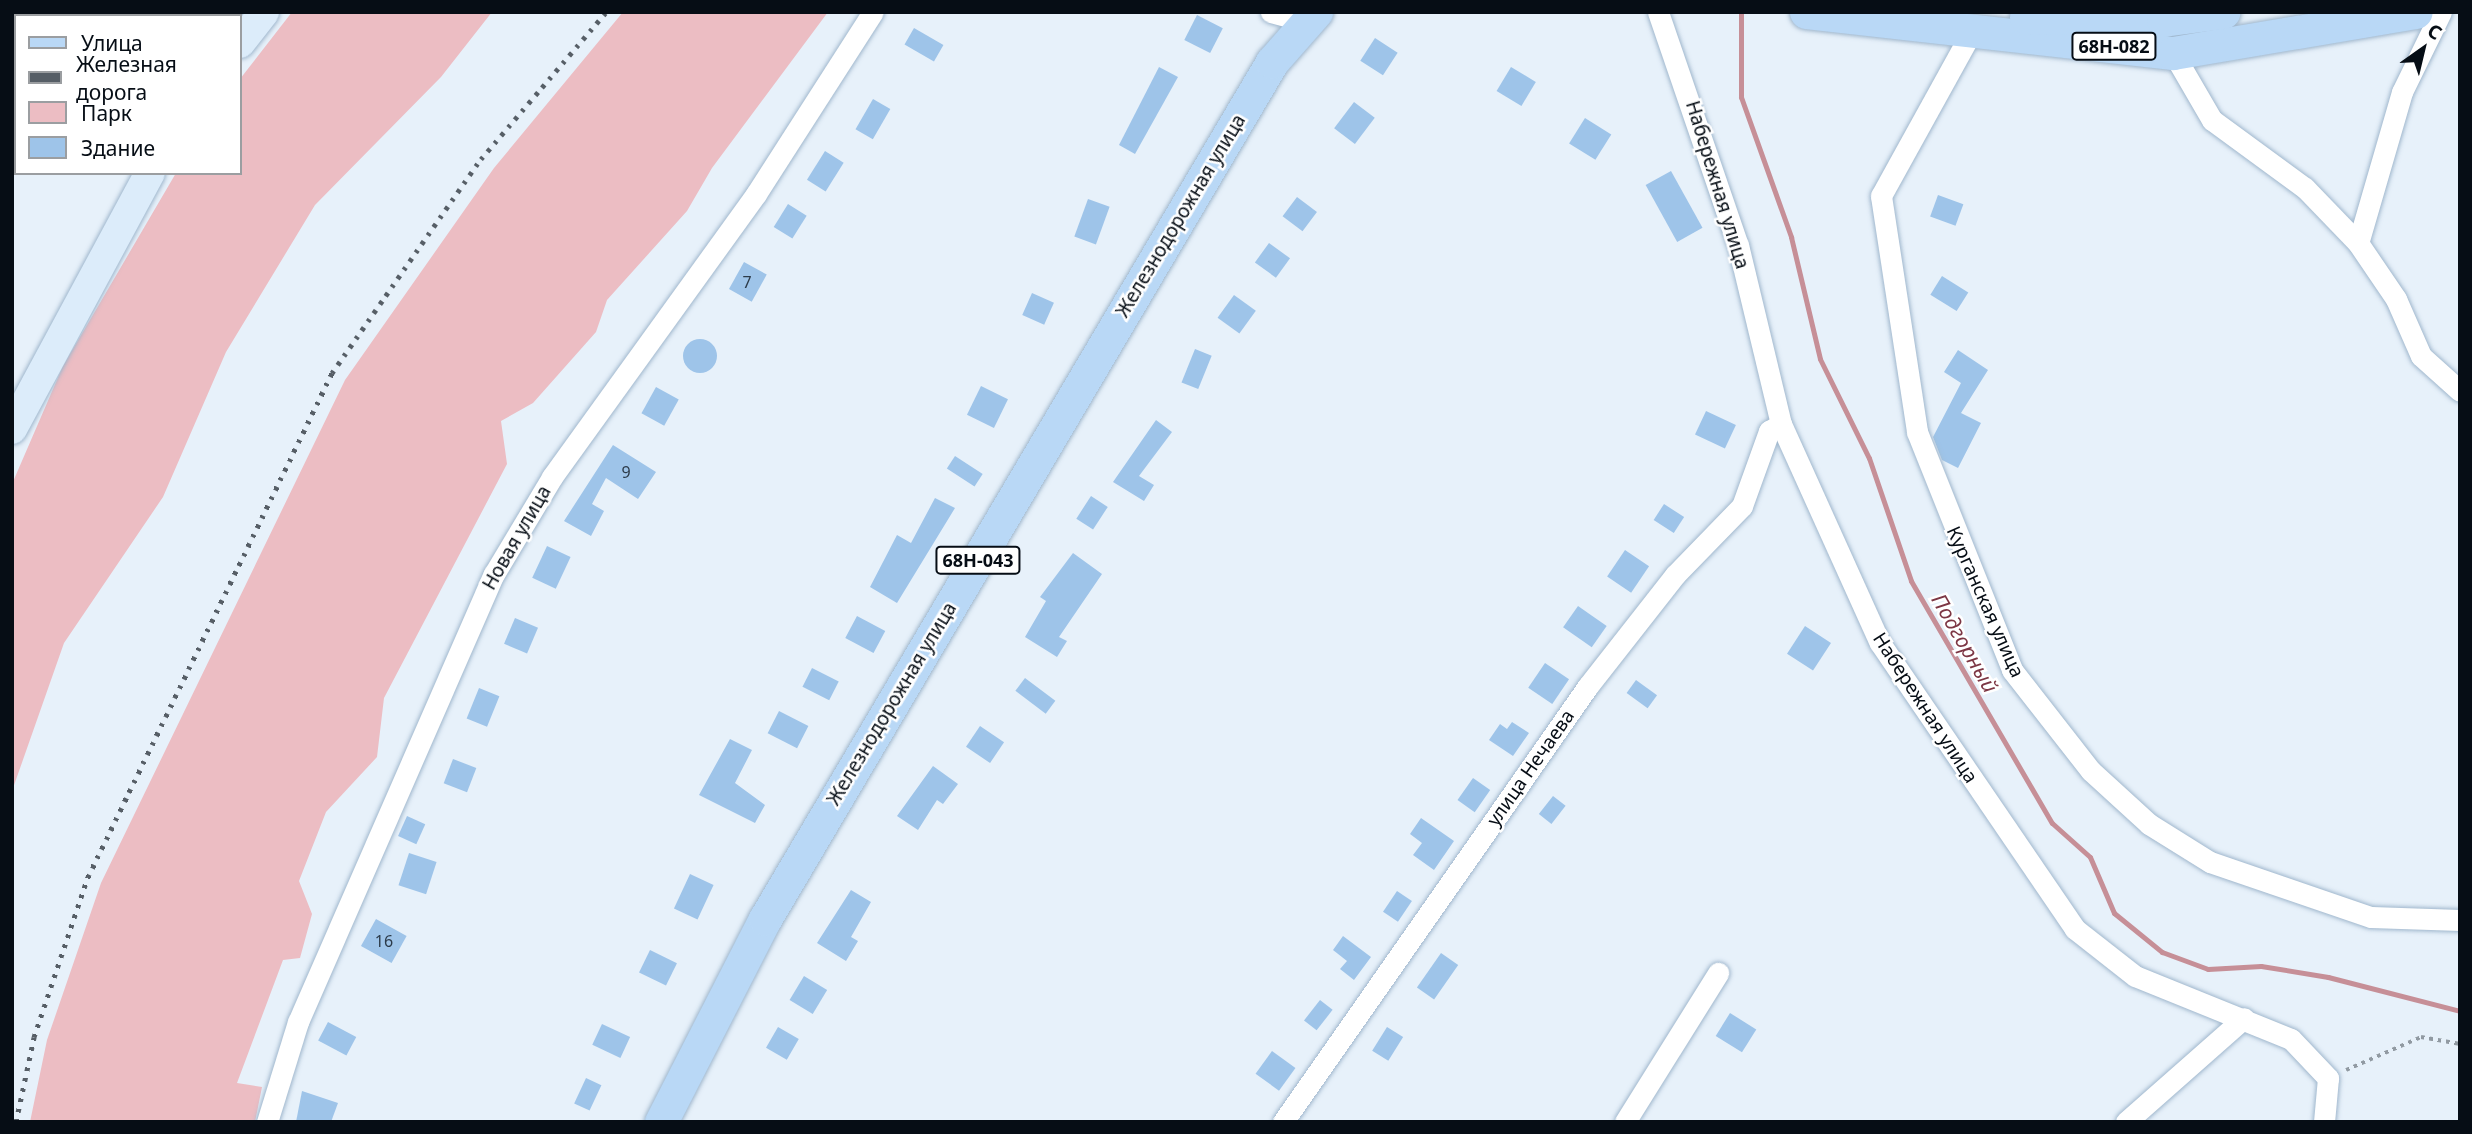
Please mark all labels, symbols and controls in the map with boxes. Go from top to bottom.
legend [14,14,242,175]
north arrow [2388,14,2458,84]
text: С [2422,17,2447,46]
text: Улица [81,29,143,57]
road number: 68Н-082 [2070,32,2158,60]
text: Железная дорога [76,50,177,106]
street label: Набережная улица [1681,98,1753,272]
text: Парк [81,99,132,127]
street label: Железнодорожная улица [1111,110,1251,322]
text: Здание [81,134,155,162]
house number: 7 [742,272,752,292]
house number: 9 [621,462,631,482]
street label: Новая улица [478,482,556,594]
street label: Курганская улица [1941,523,2029,681]
road number: 68Н-043 [934,546,1022,574]
water label: Подгорный [1927,589,2003,697]
street label: Железнодорожная улица [822,598,962,810]
street label: Набережная улица [1868,629,1982,787]
street label: улица Нечаева [1482,705,1580,831]
house number: 16 [375,931,393,951]

